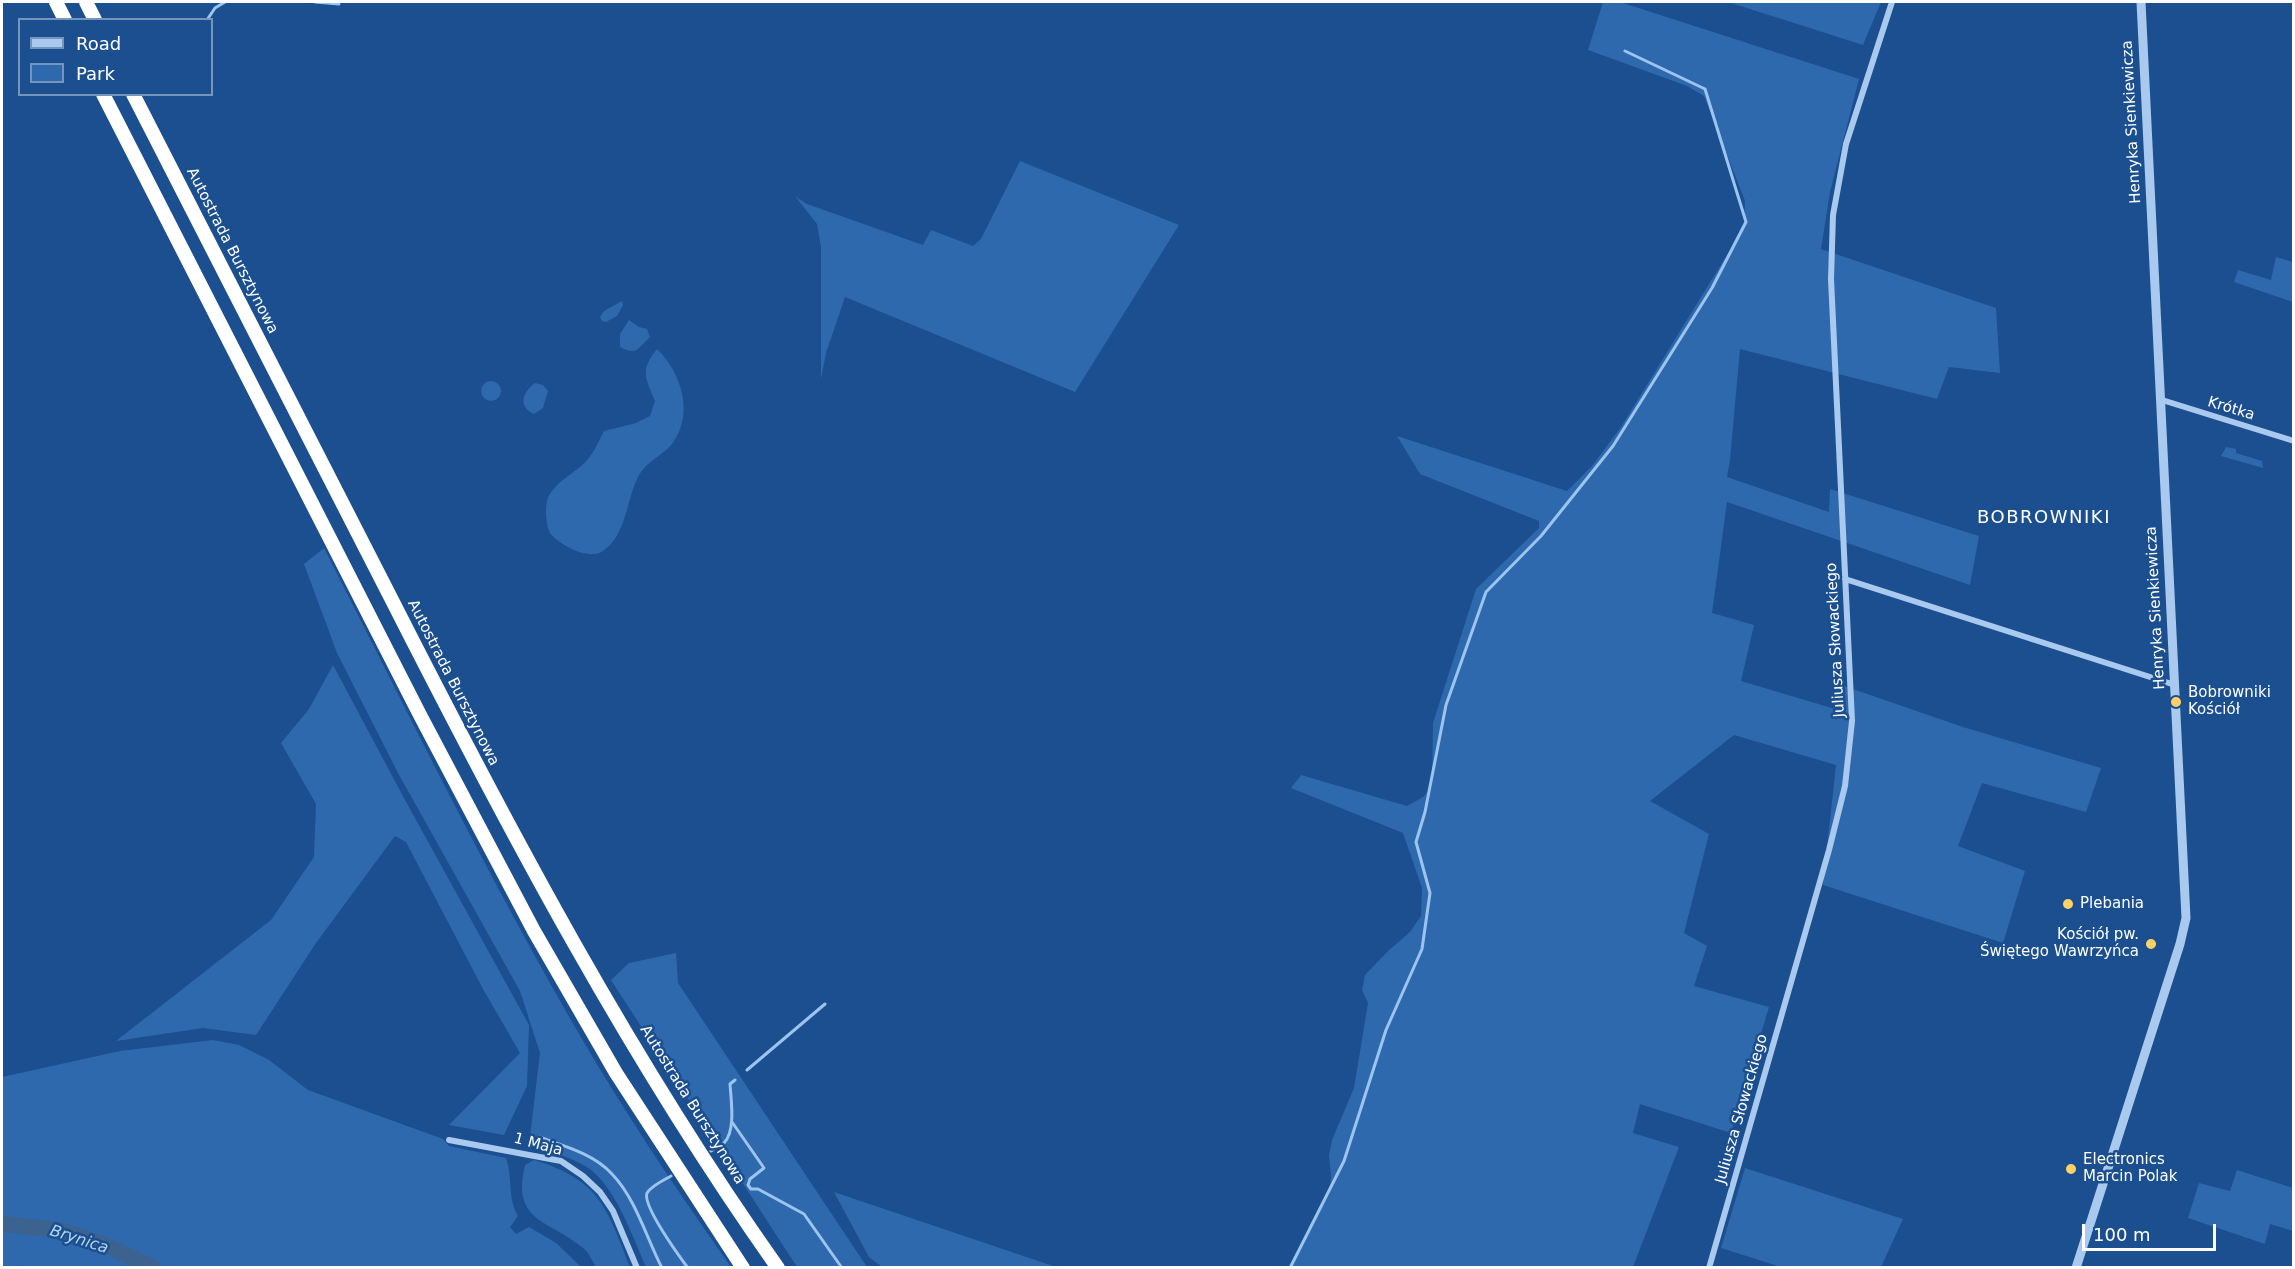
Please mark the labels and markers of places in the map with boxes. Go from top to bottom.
place label: Bobrowniki Kościół [2188,684,2271,719]
marker: Bobrowniki Kościół [2169,695,2183,709]
place label: Plebania [2080,895,2144,913]
marker: Plebania [2061,897,2075,911]
place label: Kościół pw. Świętego Wawrzyńca [1980,926,2139,961]
marker: Kościół pw. Świętego Wawrzyńca [2144,937,2158,951]
place label: Electronics Marcin Polak [2083,1151,2177,1186]
marker: Electronics Marcin Polak [2064,1162,2078,1176]

